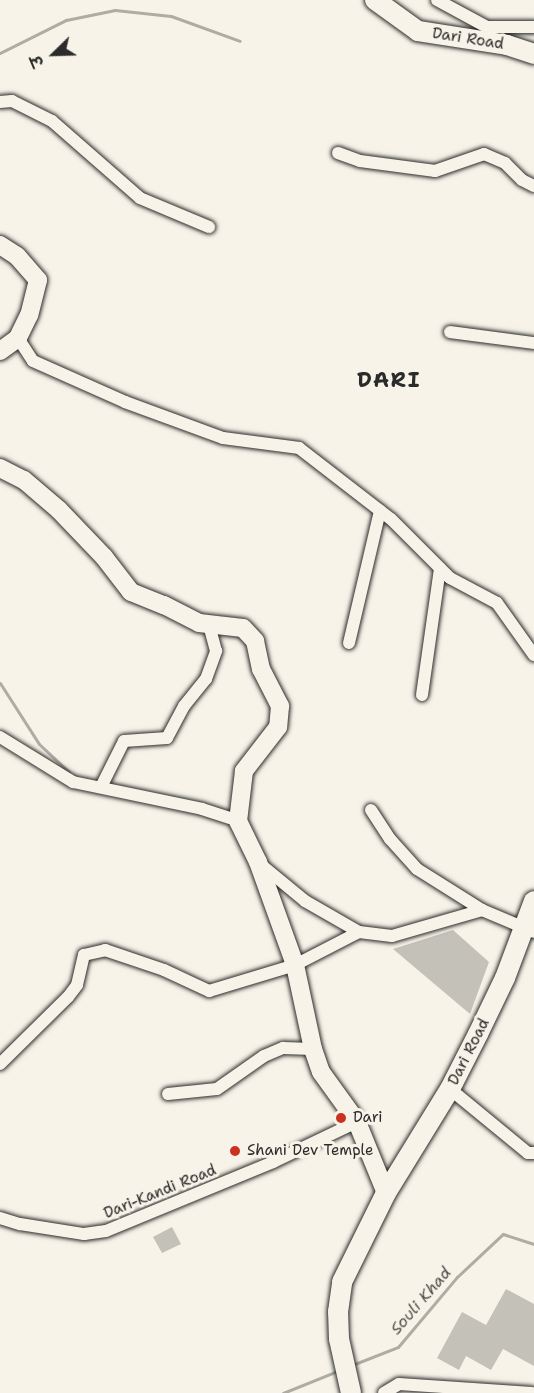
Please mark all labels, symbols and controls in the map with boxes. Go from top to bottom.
north arrow [24,24,84,84]
street label: Dari Road [431,24,505,54]
text: उ [25,52,49,70]
district label: DARI [357,367,421,393]
street label: Dari Road [445,1016,493,1088]
place label: Dari [353,1109,383,1127]
marker: Dari [334,1111,348,1125]
place label: Shani Dev Temple [247,1142,373,1160]
marker: Shani Dev Temple [228,1144,242,1158]
street label: Dari-Kandi Road [101,1161,219,1223]
water label: Souli Khad [387,1263,455,1339]

